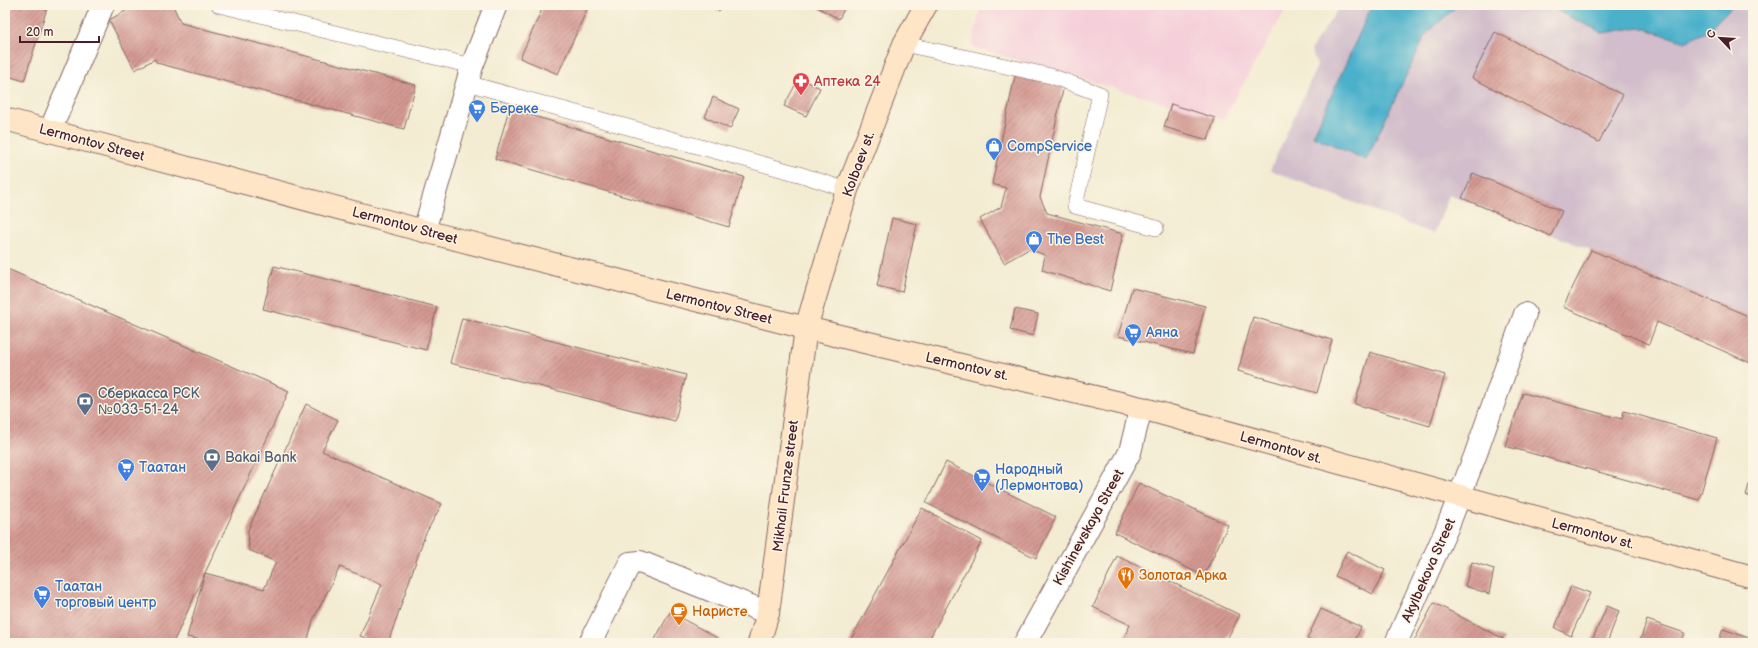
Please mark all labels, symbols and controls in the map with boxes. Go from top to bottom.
scale bar [20,18,99,44]
north arrow [1700,18,1740,58]
text: 20 m [26,25,53,40]
text: С [1704,27,1719,40]
pharmacy icon: Аптека 24 [791,71,811,96]
place label: Аптека 24 [813,73,881,90]
supermarket icon: Береке [467,98,487,123]
place label: Береке [490,100,539,117]
street label: Lermontov Street [37,120,147,165]
street label: Kolbaev st. [839,129,878,199]
shop icon: CompService [984,136,1004,161]
place label: CompService [1007,138,1092,155]
street label: Lermontov Street [350,203,460,248]
shop icon: The Best [1024,229,1044,254]
place label: The Best [1047,231,1105,248]
street label: Lermontov Street [664,285,774,328]
supermarket icon: Аяна [1123,322,1143,347]
place label: Аяна [1145,324,1179,341]
street label: Lermontov st. [924,349,1010,384]
place label: Сберкасса РСК №033-51-24 [98,385,200,418]
bank icon: Сберкасса РСК №033-51-24 [75,391,95,416]
street label: Mikhail Frunze street [769,419,802,553]
street label: Lermontov st. [1238,428,1324,467]
bank icon: Bakai Bank [202,447,222,472]
place label: Bakai Bank [225,449,297,466]
supermarket icon: Таатан [116,457,136,482]
place label: Таатан [139,459,186,476]
place label: Народный (Лермонтова) [995,461,1083,494]
street label: Kishinevskaya Street [1049,465,1128,588]
supermarket icon: Народный (Лермонтова) [972,467,992,492]
street label: Lermontov st. [1550,514,1636,553]
street label: Akylbekova Street [1398,515,1459,625]
restaurant icon: Золотая Арка [1116,565,1136,590]
place label: Золотая Арка [1139,567,1228,584]
place label: Таатан торговый центр [55,578,157,611]
supermarket icon: Таатан торговый центр [32,584,52,609]
cafe icon: Наристе [669,601,689,626]
place label: Наристе [692,603,748,620]

